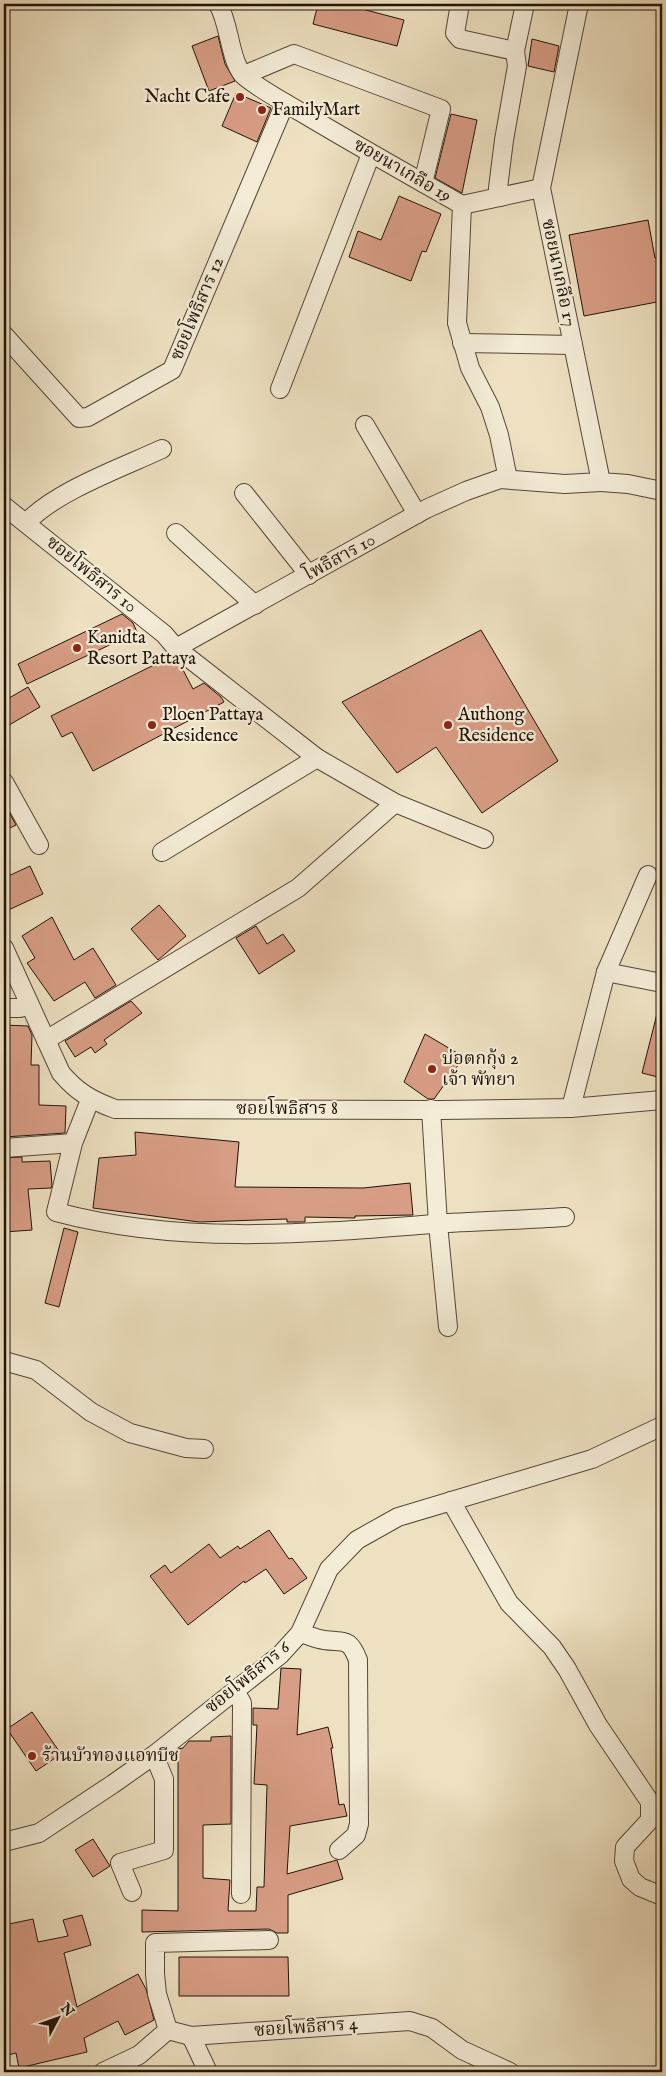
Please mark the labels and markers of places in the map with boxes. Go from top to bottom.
place label: Nacht Cafe [144,86,230,109]
marker: Nacht Cafe [234,91,246,103]
place label: FamilyMart [272,99,360,122]
marker: FamilyMart [256,104,268,116]
place label: Kanidta Resort Pattaya [87,627,196,671]
marker: Kanidta Resort Pattaya [71,642,83,654]
place label: Ploen Pattaya Residence [162,704,263,748]
place label: Authong Residence [457,704,534,748]
marker: Ploen Pattaya Residence [146,719,158,731]
marker: Authong Residence [442,719,454,731]
place label: บ่อตกกุ้ง 2 เจ้า พัทยา [442,1048,519,1092]
marker: บ่อตกกุ้ง 2 เจ้า พัทยา [426,1063,438,1075]
place label: ร้านบัวทองแอทบีช [42,1745,179,1768]
marker: ร้านบัวทองแอทบีช [26,1750,38,1762]

